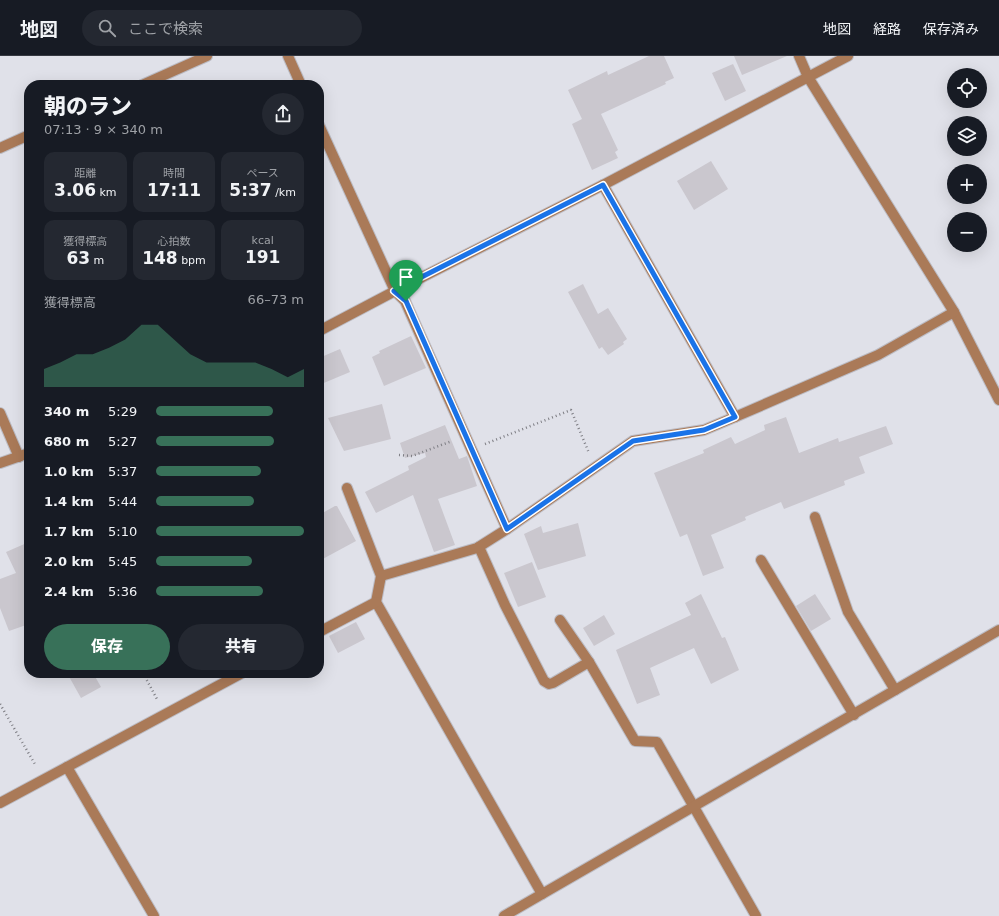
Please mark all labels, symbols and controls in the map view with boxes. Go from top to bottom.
search box [82,10,362,46]
icon: search [96,17,118,39]
text: 地図 [20,18,58,40]
text: ここで検索 [128,20,203,38]
text: 地図 [823,21,851,37]
text: 経路 [873,21,901,37]
text: 保存済み [923,21,979,37]
map controls [947,68,987,252]
button: locate [947,68,987,108]
button: share [262,93,304,135]
text: 朝のラン [44,94,132,119]
button: layers [947,116,987,156]
text: 07:13 · 9 × 340 m [44,122,163,137]
button: + [947,164,987,204]
text: 距離 [74,167,96,180]
text: 時間 [163,167,185,180]
text: ペース [246,167,279,180]
text: 3.06 [54,180,96,200]
text: 17:11 [147,180,201,200]
text: 5:37 [229,180,272,200]
text: km [96,186,117,199]
text: /km [272,186,296,199]
button: − [947,212,987,252]
text: kcal [252,234,274,247]
text: 獲得標高 [63,235,107,248]
text: 心拍数 [157,235,190,248]
text: 191 [245,247,280,267]
text: 63 [66,248,90,268]
text: 148 [142,248,178,268]
text: m [90,254,104,267]
text: bpm [178,254,206,267]
pin [389,260,423,301]
icon: arrive [395,266,417,288]
text: 66–73 m [248,292,304,307]
text: 獲得標高 [44,295,96,310]
text: 340 m [44,404,89,419]
text: 5:29 [108,404,137,419]
text: 680 m [44,434,89,449]
text: 5:27 [108,434,137,449]
text: 1.0 km [44,464,94,479]
text: 5:37 [108,464,137,479]
text: 1.4 km [44,494,94,509]
text: 5:44 [108,494,137,509]
text: 1.7 km [44,524,94,539]
text: 5:10 [108,524,137,539]
text: 2.0 km [44,554,94,569]
text: 5:45 [108,554,137,569]
text: 2.4 km [44,584,94,599]
text: 5:36 [108,584,137,599]
button: 保存 [44,624,170,670]
button: 共有 [178,624,304,670]

